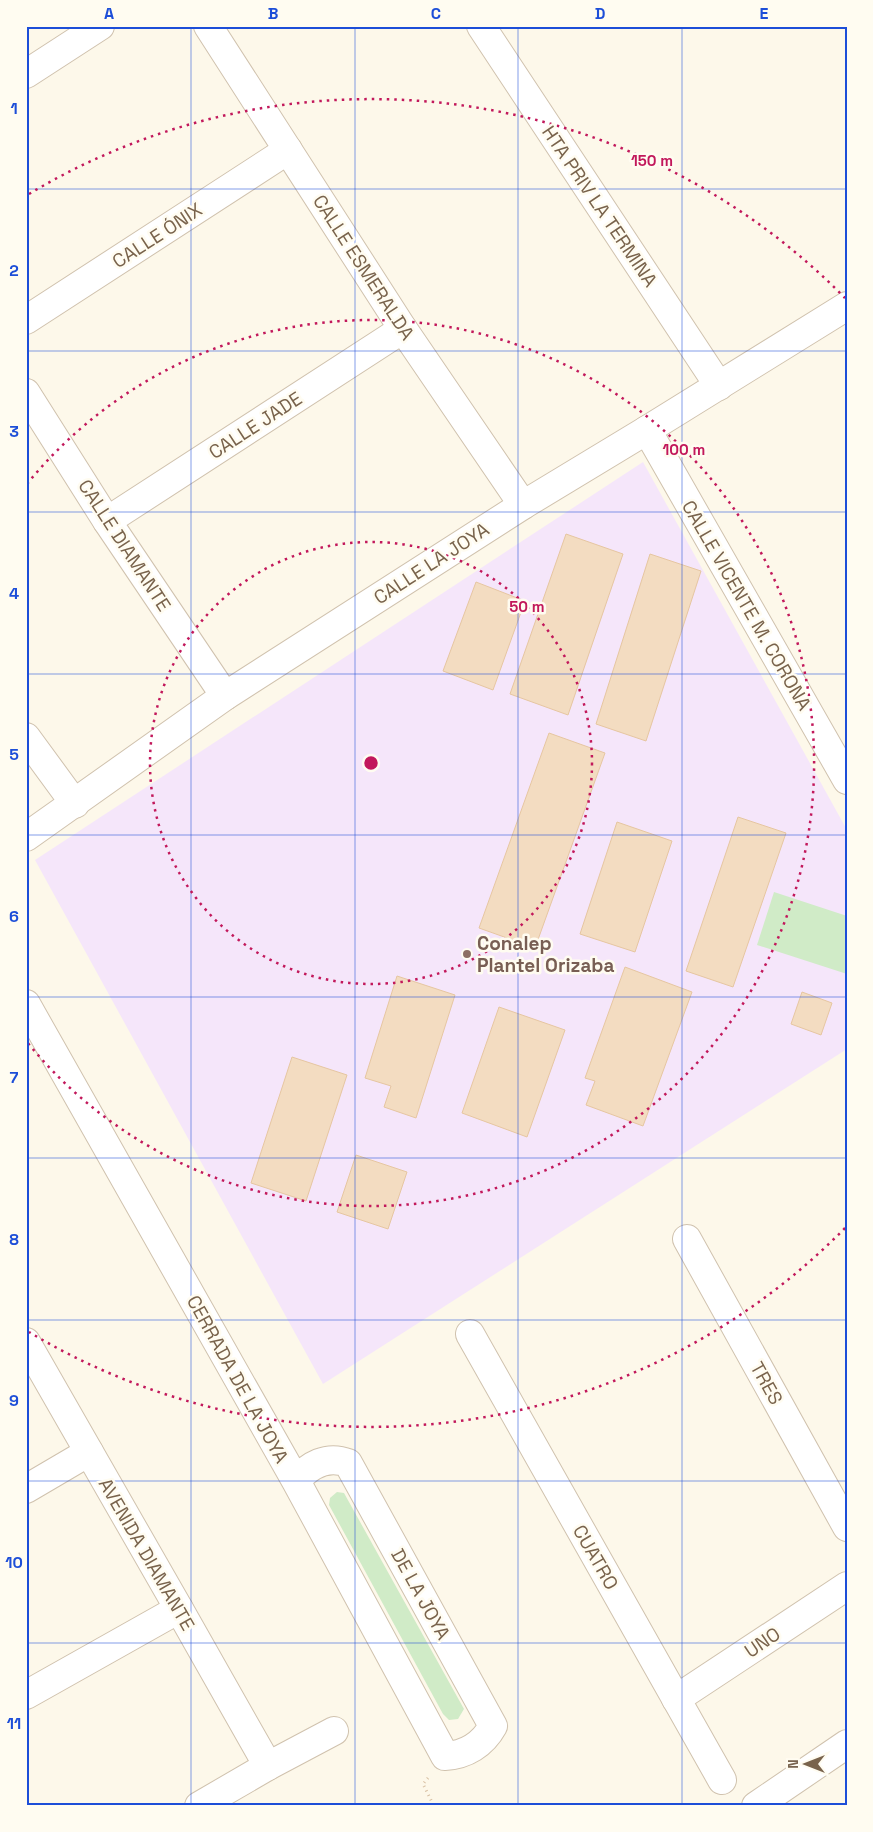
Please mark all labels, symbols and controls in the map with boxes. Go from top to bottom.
text: A [104,3,114,24]
text: B [268,3,278,24]
text: C [431,3,441,24]
text: D [595,3,605,24]
text: E [760,3,769,24]
text: 1 [10,98,18,119]
street label: HTA PRIV LA TERMINA [536,121,663,292]
text: 150 m [631,151,673,170]
street label: CALLE ESMERALDA [307,190,420,345]
street label: CALLE ÓNIX [107,197,207,274]
text: 2 [9,260,19,281]
street label: CALLE JADE [204,386,307,465]
text: 3 [9,421,19,442]
text: 100 m [663,440,705,459]
street label: CALLE DIAMANTE [73,475,177,616]
street label: CALLE VICENTE M. CORONA [676,496,817,715]
street label: CALLE LA JOYA [369,517,494,610]
text: 4 [9,583,19,604]
text: 50 m [509,597,545,616]
text: 5 [9,744,19,765]
centre of rings [362,754,380,772]
text: 6 [9,906,19,927]
place label: Conalep Plantel Orizaba [477,931,614,978]
marker: Conalep Plantel Orizaba [461,948,473,960]
text: 7 [10,1067,19,1088]
text: 8 [9,1229,19,1250]
street label: CERRADA DE LA JOYA [181,1291,294,1468]
street label: TRES [745,1357,789,1409]
text: 9 [9,1390,19,1411]
street label: AVENIDA DIAMANTE [93,1474,200,1635]
street label: CUATRO [567,1520,624,1594]
street label: DE LA JOYA [385,1544,456,1644]
text: 10 [5,1552,23,1573]
street label: UNO [740,1621,785,1663]
text: 11 [7,1713,21,1734]
north arrow [780,1740,830,1790]
text: N [784,1759,802,1769]

